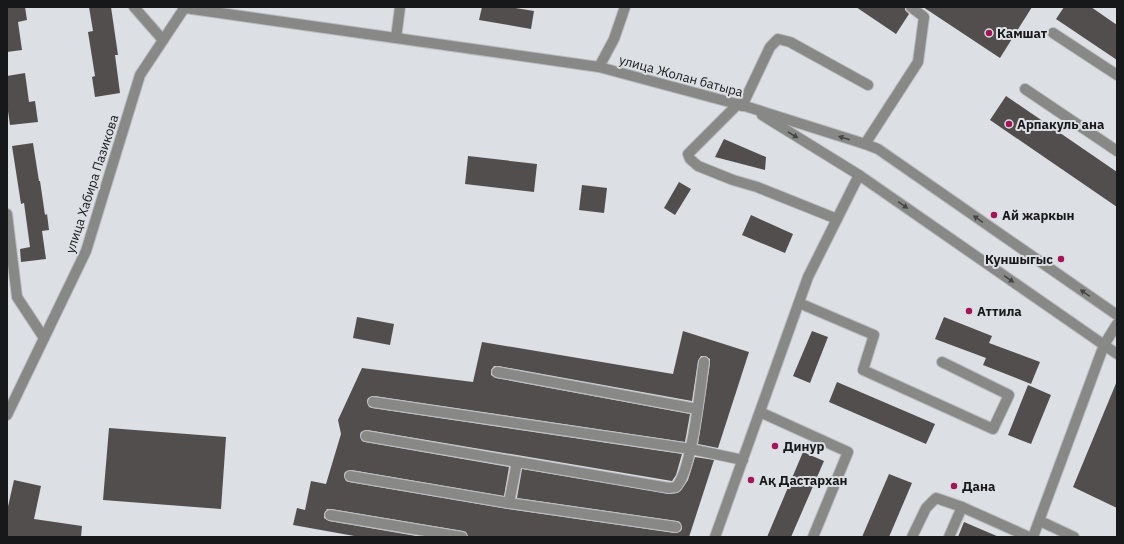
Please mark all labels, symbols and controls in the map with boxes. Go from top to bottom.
place label: Камшат [997,25,1048,42]
marker: Камшат [984,28,994,38]
street label: улица Жолан батыра [617,51,745,101]
street label: улица Хабира Пазикова [62,112,122,256]
place label: Арпакуль ана [1017,116,1104,133]
marker: Арпакуль ана [1004,119,1014,129]
one-way arrow [787,131,799,138]
one-way arrow [837,134,849,140]
one-way arrow [897,201,908,209]
place label: Ай жаркын [1002,207,1075,224]
marker: Ай жаркын [989,210,999,220]
one-way arrow [973,215,983,223]
place label: Куншыгыс [985,251,1053,268]
marker: Куншыгыс [1056,254,1066,264]
one-way arrow [1004,275,1015,283]
one-way arrow [1080,289,1090,297]
place label: Аттила [977,303,1022,320]
marker: Аттила [964,306,974,316]
place label: Динур [783,438,824,455]
marker: Динур [770,441,780,451]
place label: Ақ Дастархан [759,472,848,489]
marker: Ақ Дастархан [746,475,756,485]
place label: Дана [962,478,995,495]
marker: Дана [949,481,959,491]

